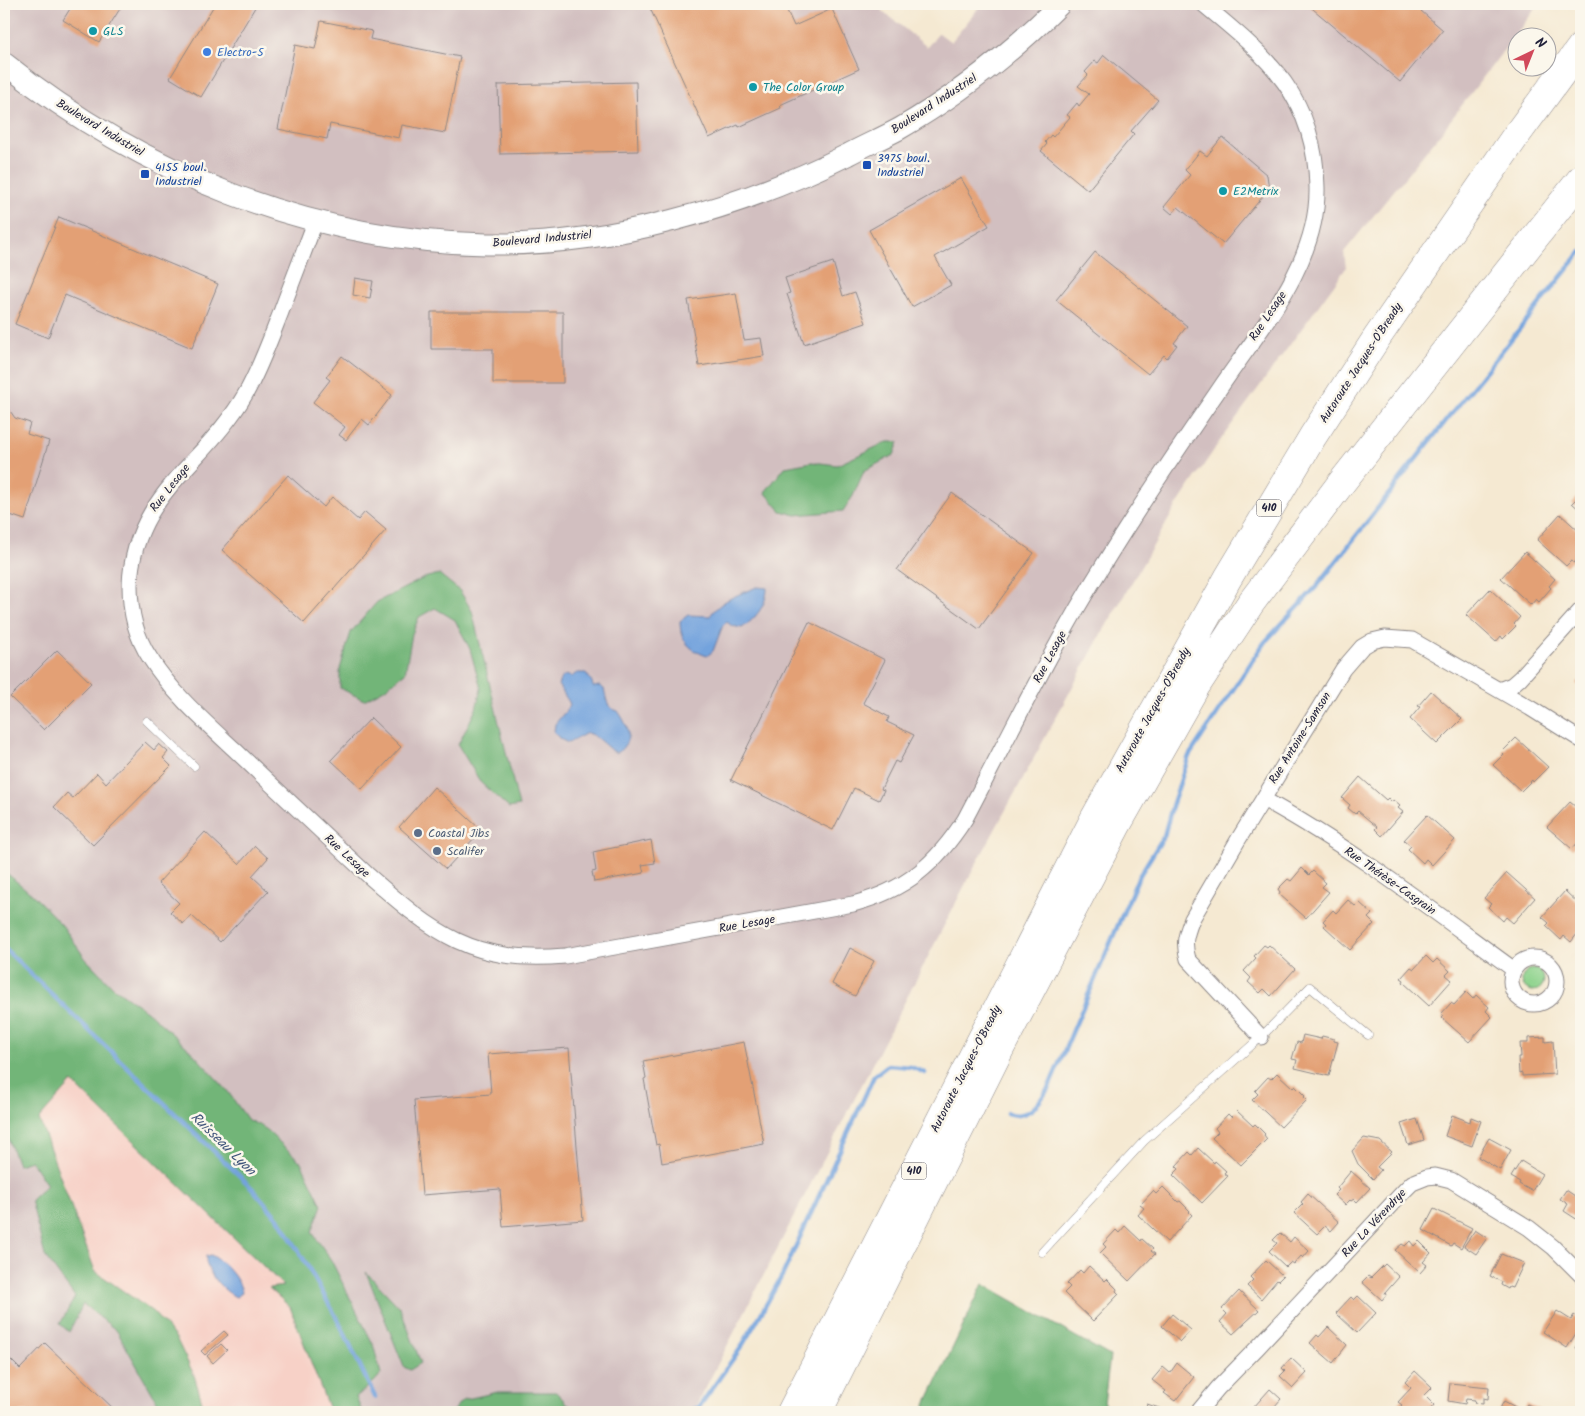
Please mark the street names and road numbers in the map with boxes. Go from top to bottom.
street label: Boulevard Industriel [887,69,981,139]
street label: Boulevard Industriel [52,94,148,162]
street label: Boulevard Industriel [492,225,592,253]
street label: Rue Lesage [1244,287,1292,345]
street label: Autoroute Jacques-O'Bready [1315,299,1407,427]
street label: Rue Lesage [145,459,195,516]
road number: 410 [1256,499,1282,516]
street label: Rue Lesage [1028,627,1072,687]
street label: Autoroute Jacques-O'Bready [1111,644,1196,776]
street label: Rue Antoine-Samson [1264,688,1336,788]
street label: Rue Lesage [320,830,375,883]
street label: Rue Thérèse-Casgrain [1340,842,1440,920]
street label: Rue Lesage [717,910,777,938]
street label: Autoroute Jacques-O'Bready [926,1002,1007,1136]
road number: 410 [902,1162,926,1180]
street label: Rue La Vérendrye [1337,1184,1411,1262]

